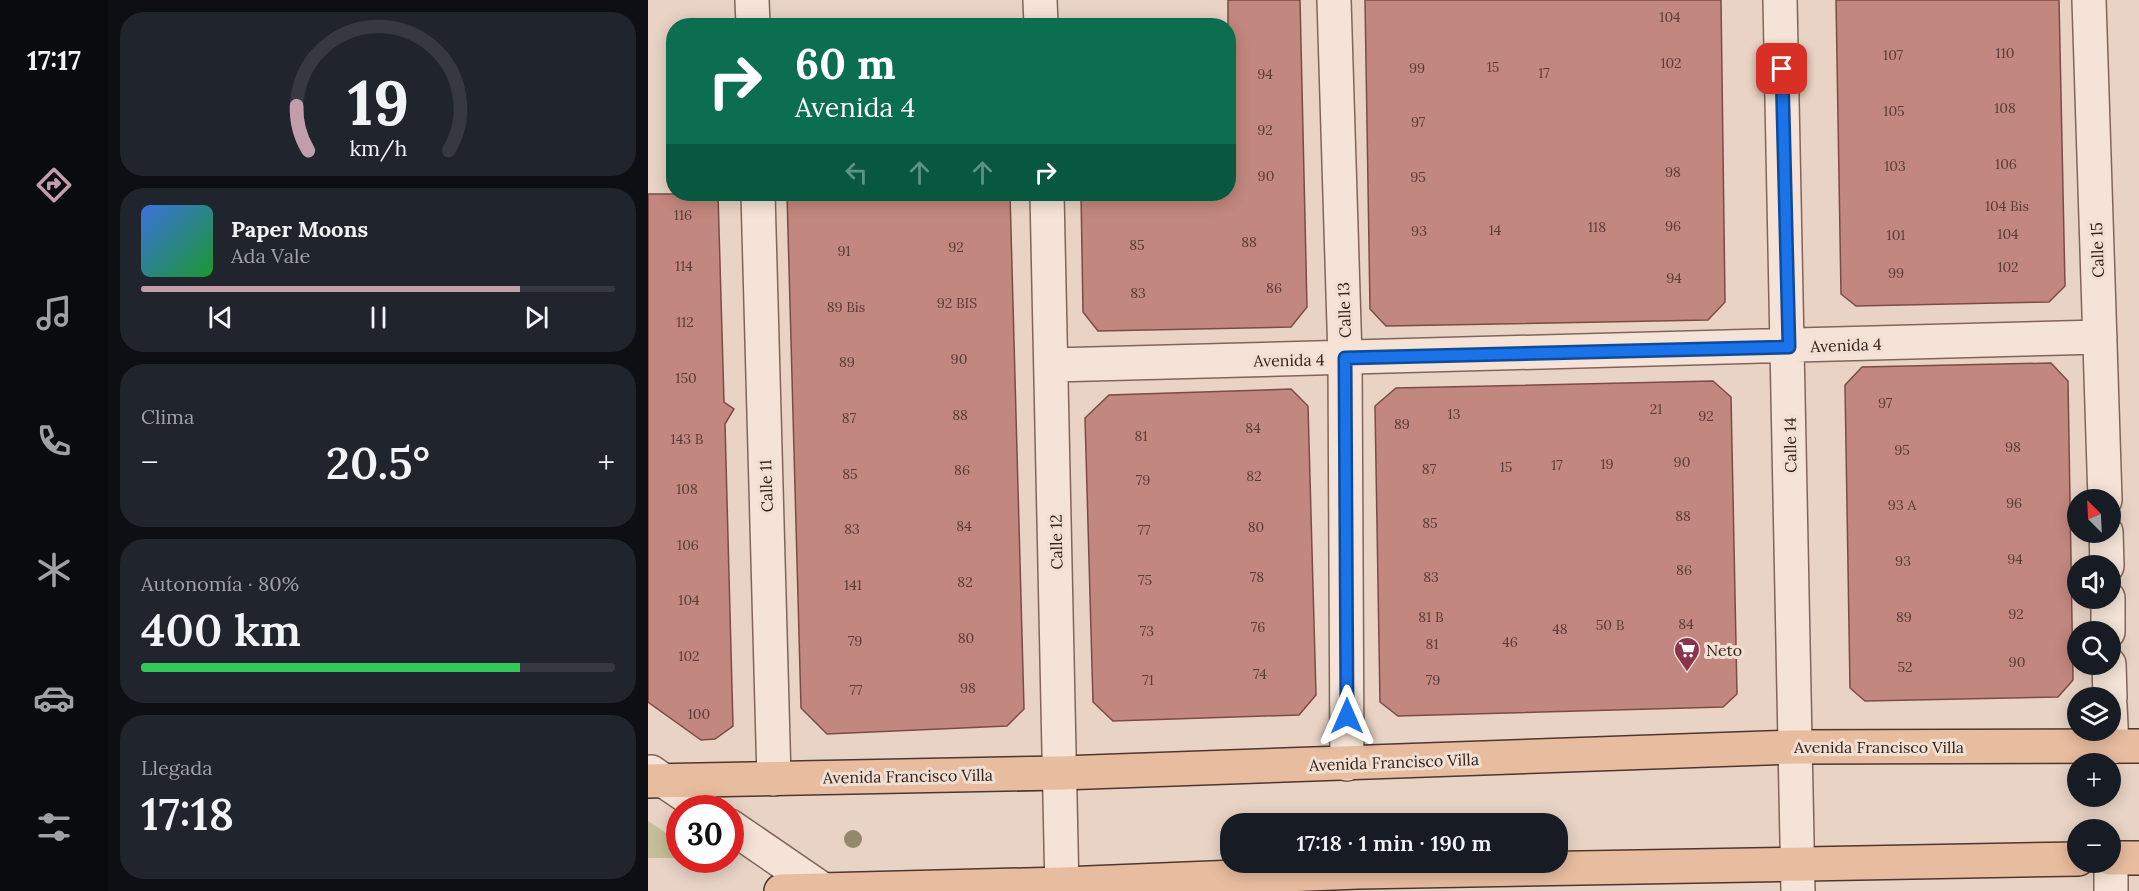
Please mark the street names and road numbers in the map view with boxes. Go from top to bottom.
street label: Calle 15 [2086,222,2108,278]
street label: Calle 13 [1333,282,1355,338]
street label: Avenida 4 [1809,334,1882,356]
street label: Avenida 4 [1252,349,1325,371]
street label: Calle 14 [1780,417,1800,473]
street label: Calle 11 [755,459,777,513]
street label: Calle 12 [1046,514,1066,570]
street label: Avenida Francisco Villa [1793,737,1964,757]
street label: Avenida Francisco Villa [1308,749,1479,775]
street label: Avenida Francisco Villa [822,765,993,788]

